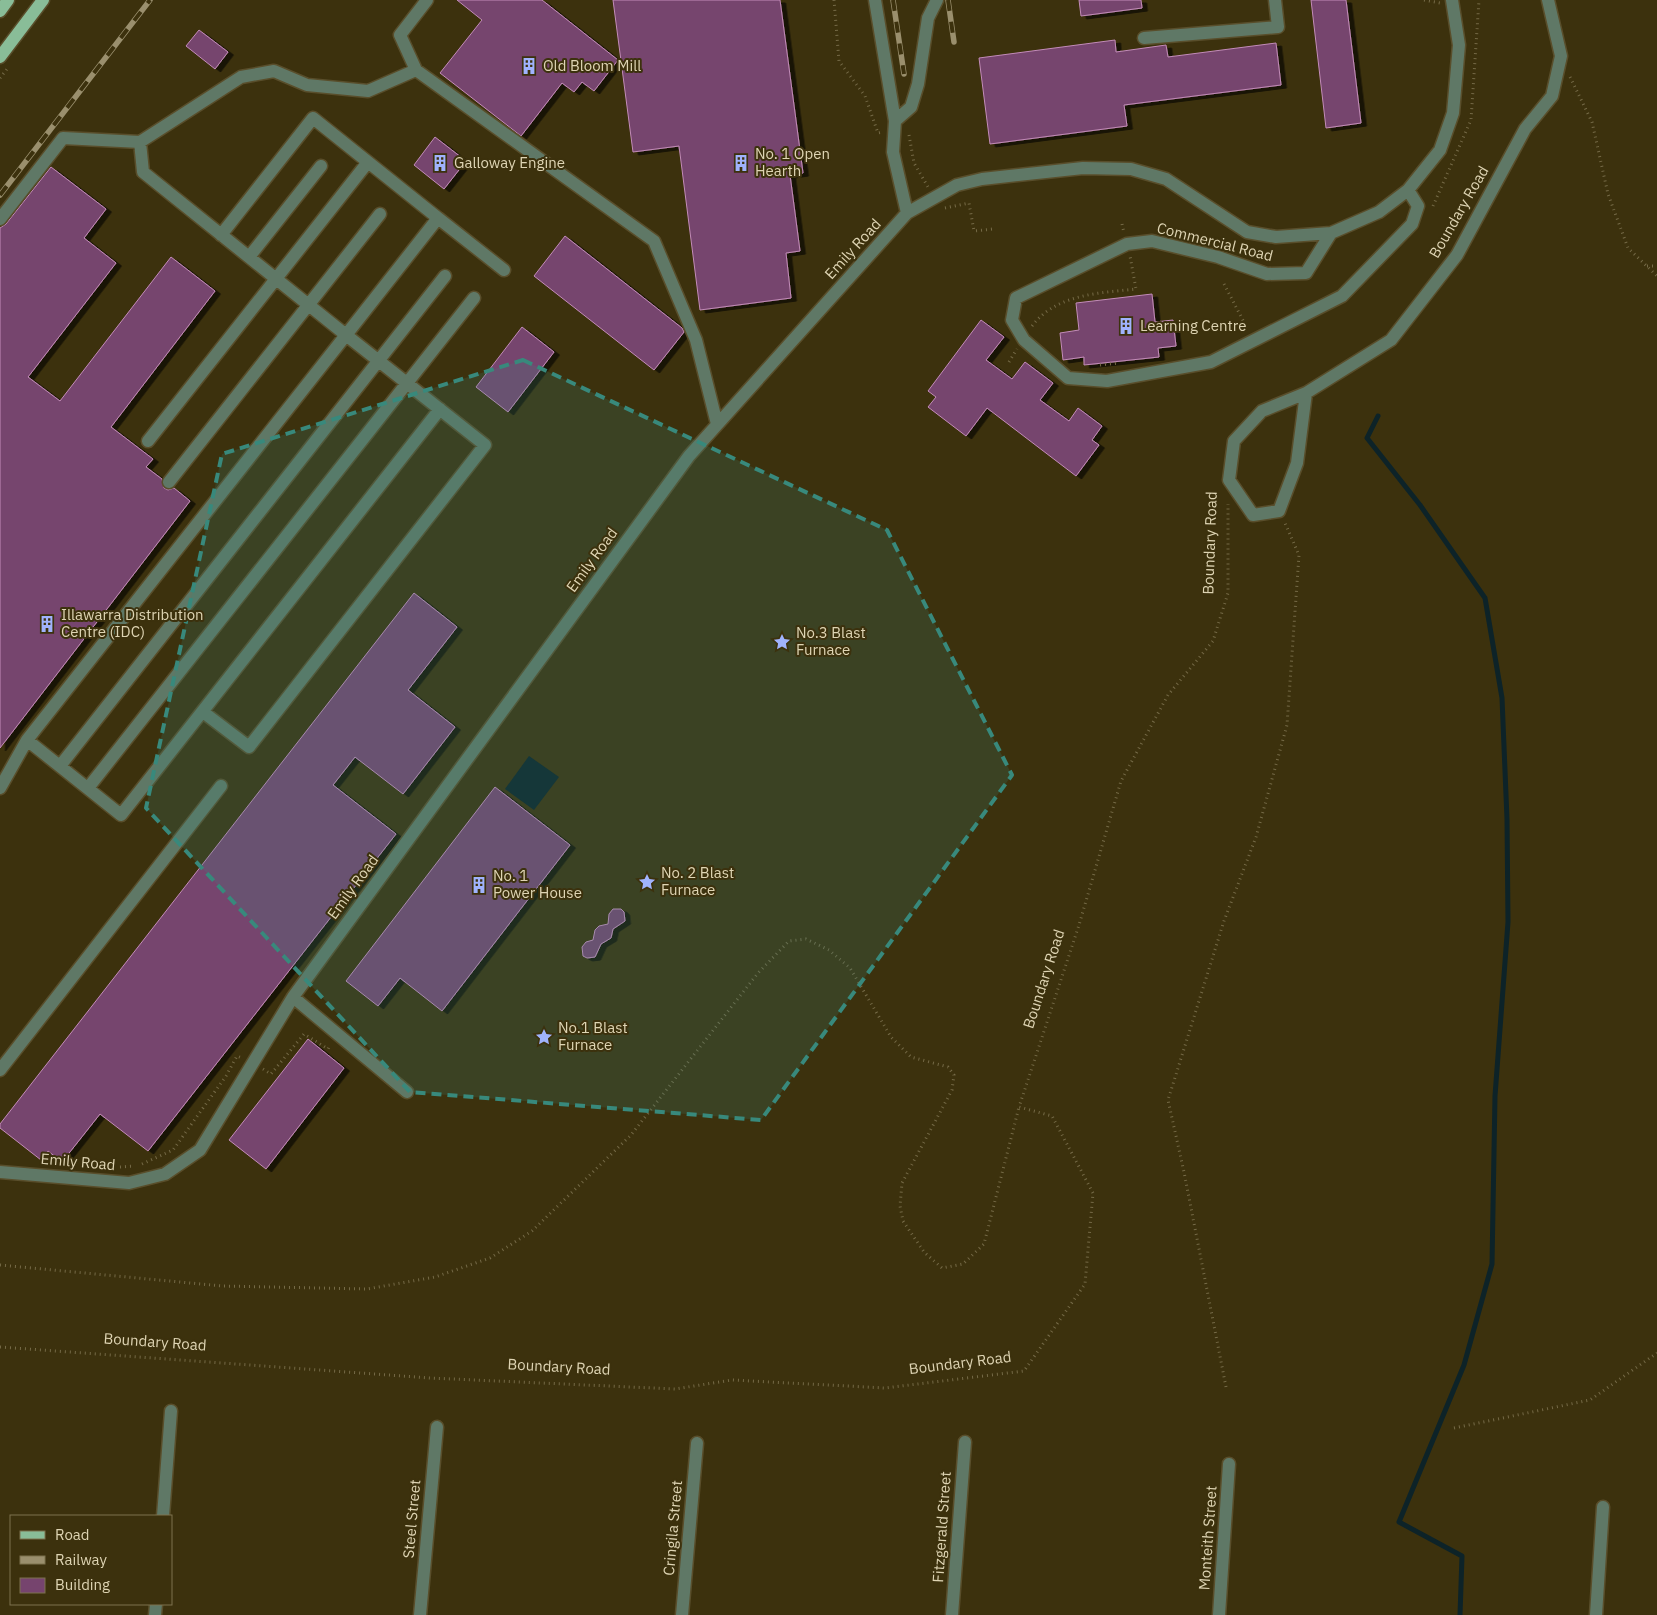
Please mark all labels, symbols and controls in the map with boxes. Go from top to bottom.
building icon: Old Bloom Mill [519,56,539,76]
place label: Old Bloom Mill [543,56,641,75]
place label: No. 1 Open Hearth [755,144,830,180]
building icon: Galloway Engine [430,153,450,173]
place label: Galloway Engine [454,153,565,172]
building icon: No. 1 Open Hearth [731,153,751,173]
street label: Boundary Road [1425,162,1493,261]
street label: Emily Road [820,214,885,283]
street label: Commercial Road [1155,218,1275,265]
building icon: Learning Centre [1116,316,1136,336]
place label: Learning Centre [1140,316,1246,335]
street label: Boundary Road [1198,491,1221,595]
street label: Emily Road [562,524,621,596]
place label: Illawarra Distribution Centre (IDC) [61,605,204,641]
building icon: Illawarra Distribution Centre (IDC) [37,614,57,634]
place label: No.3 Blast Furnace [796,623,866,659]
place icon: No.3 Blast Furnace [772,632,792,652]
street label: Emily Road [323,851,382,923]
place label: No. 2 Blast Furnace [661,863,734,899]
place label: No. 1 Power House [493,866,582,902]
place icon: No. 2 Blast Furnace [637,872,657,892]
building icon: No. 1 Power House [469,875,489,895]
street label: Boundary Road [1019,927,1068,1031]
place label: No.1 Blast Furnace [558,1018,628,1054]
place icon: No.1 Blast Furnace [534,1027,554,1047]
street label: Emily Road [40,1149,116,1174]
street label: Boundary Road [103,1328,207,1355]
street label: Boundary Road [908,1347,1012,1378]
street label: Boundary Road [507,1354,611,1379]
street label: Fitzgerald Street [928,1471,955,1583]
street label: Steel Street [399,1479,424,1559]
street label: Cringila Street [659,1480,686,1576]
street label: Monteith Street [1194,1485,1221,1591]
legend [10,1515,172,1605]
text: Road [55,1525,90,1544]
text: Railway [55,1550,108,1569]
text: Building [55,1575,110,1594]

